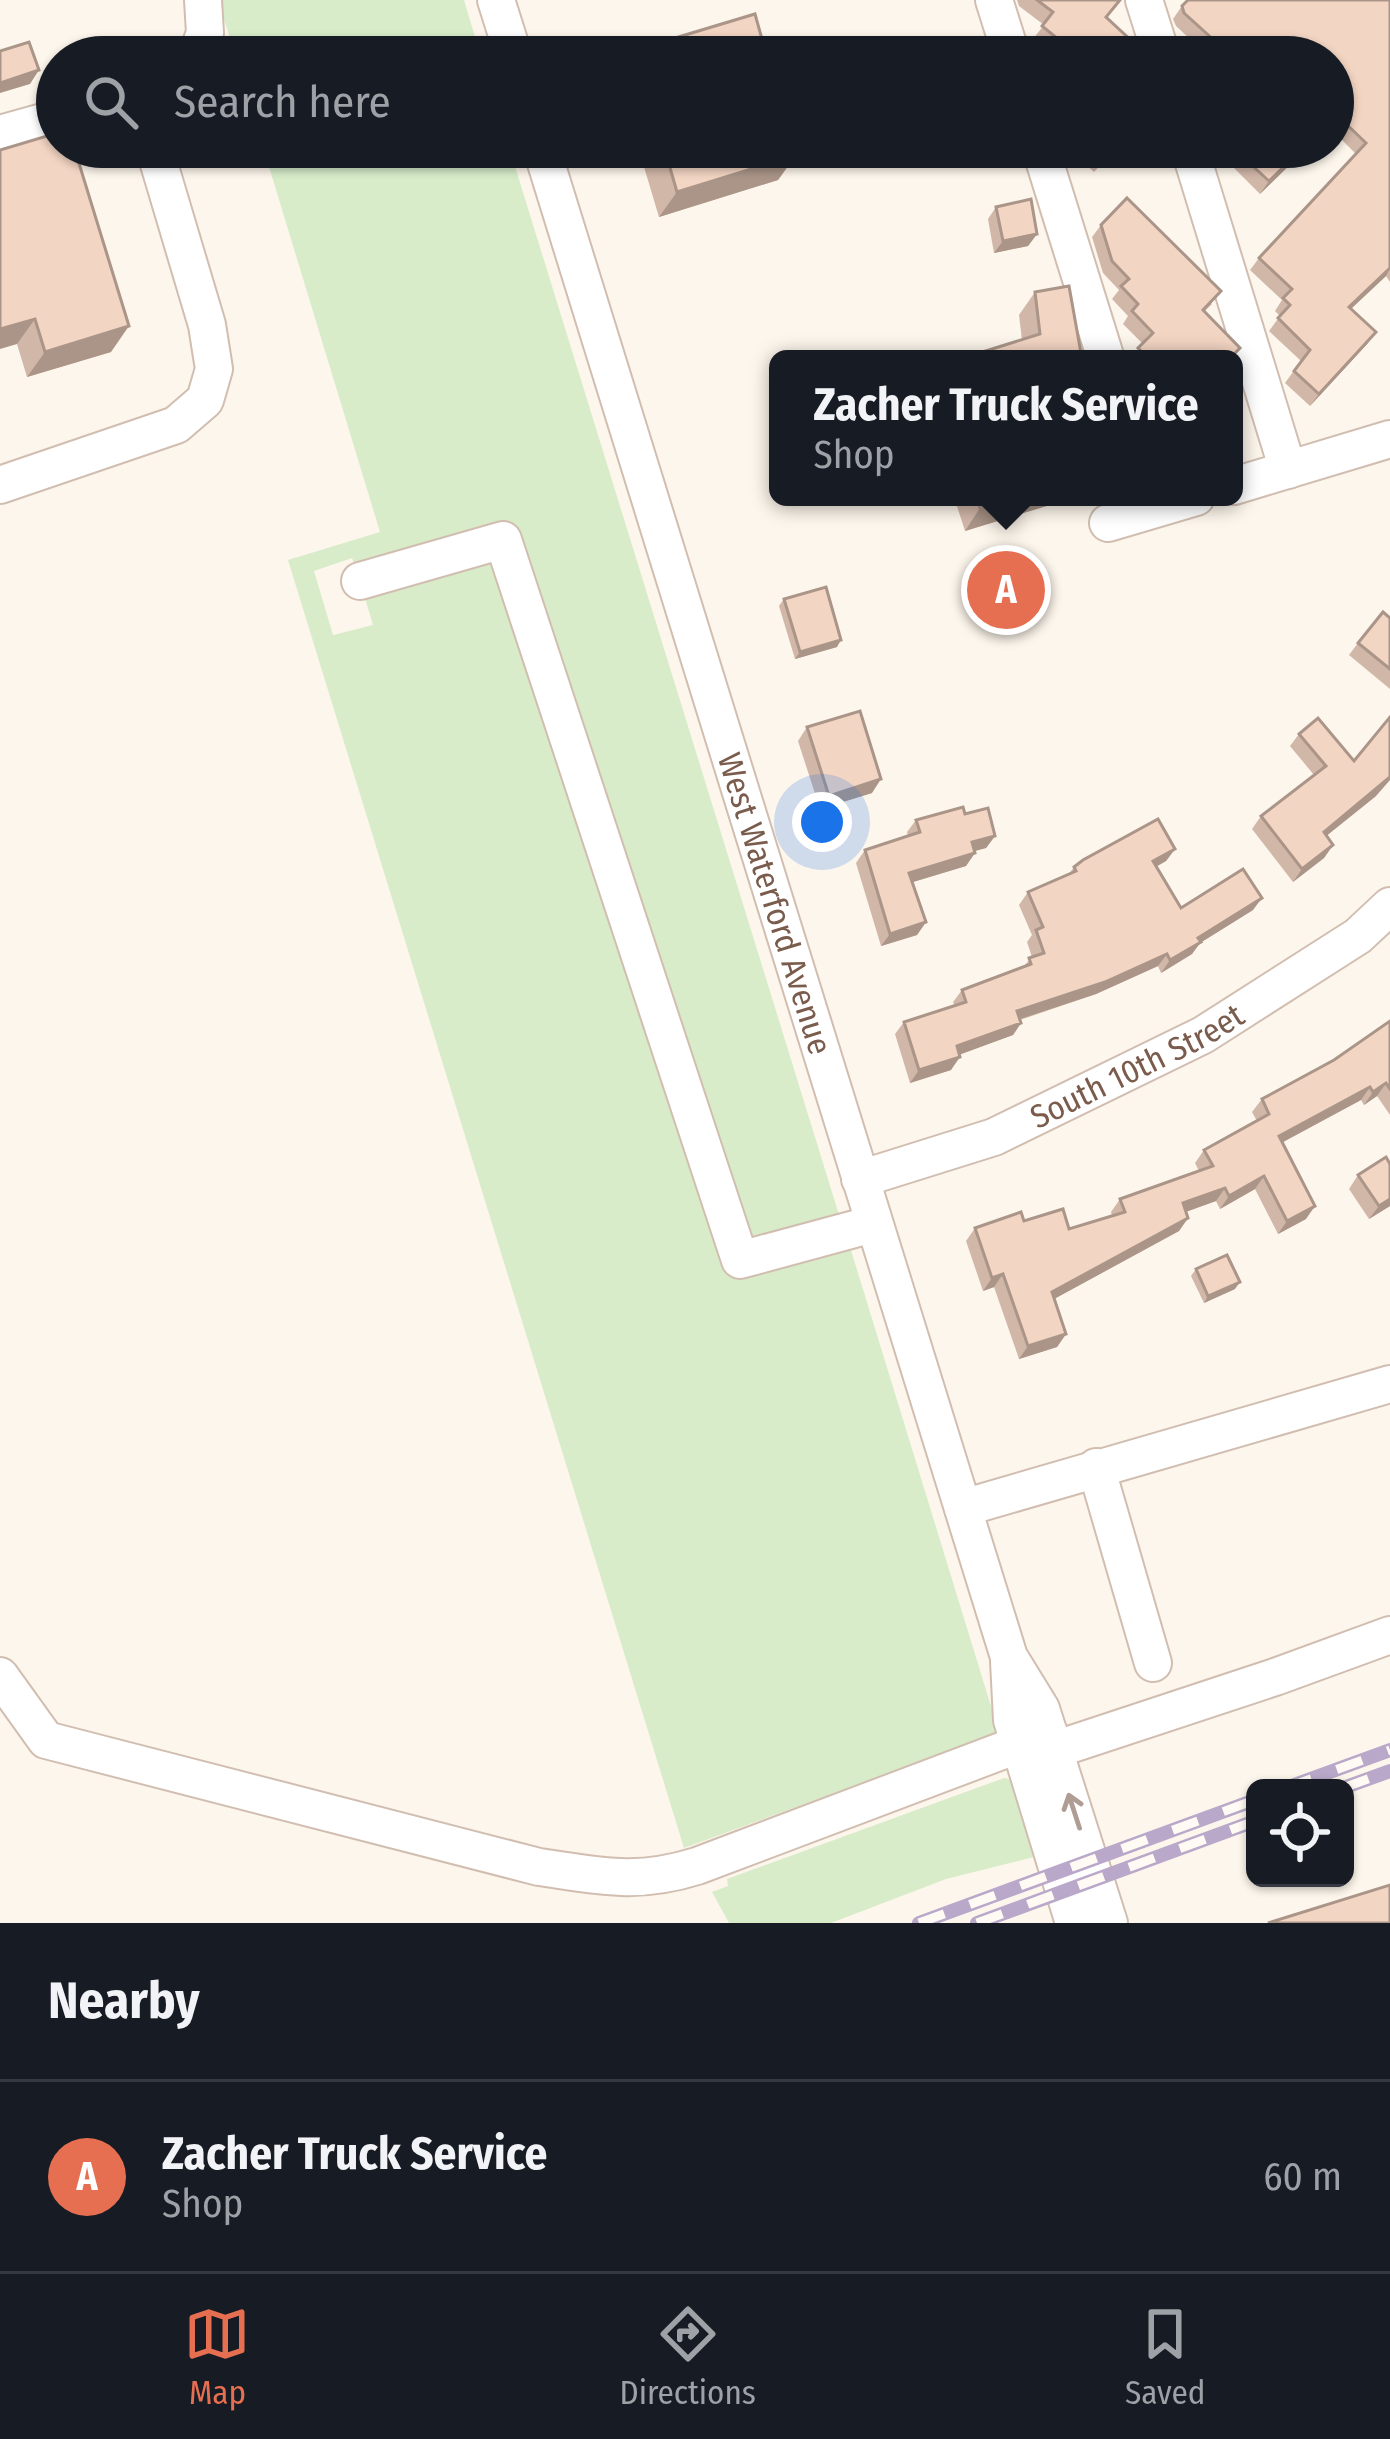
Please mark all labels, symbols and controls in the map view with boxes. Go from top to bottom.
search box [36,36,1354,168]
icon: search [78,69,144,135]
text: Search here [174,75,391,129]
popup [769,350,1243,506]
text: Zacher Truck Service [813,378,1199,432]
text: Shop [813,432,895,478]
pin: A [967,545,1045,635]
street label: West Waterford Avenue [709,748,840,1060]
your location [792,792,852,852]
street label: South 10th Street [1024,995,1252,1137]
map controls [1246,1779,1354,1887]
button: locate [1246,1779,1354,1887]
one-way arrow [1061,1793,1083,1831]
text: Nearby [48,1970,200,2032]
text: Zacher Truck Service [162,2127,547,2181]
text: A [76,2154,98,2200]
text: 60 m [1263,2154,1342,2200]
text: Shop [162,2181,243,2227]
tab: Map [184,2301,250,2413]
tab: Directions [619,2301,756,2413]
tab: Saved [1125,2301,1205,2413]

